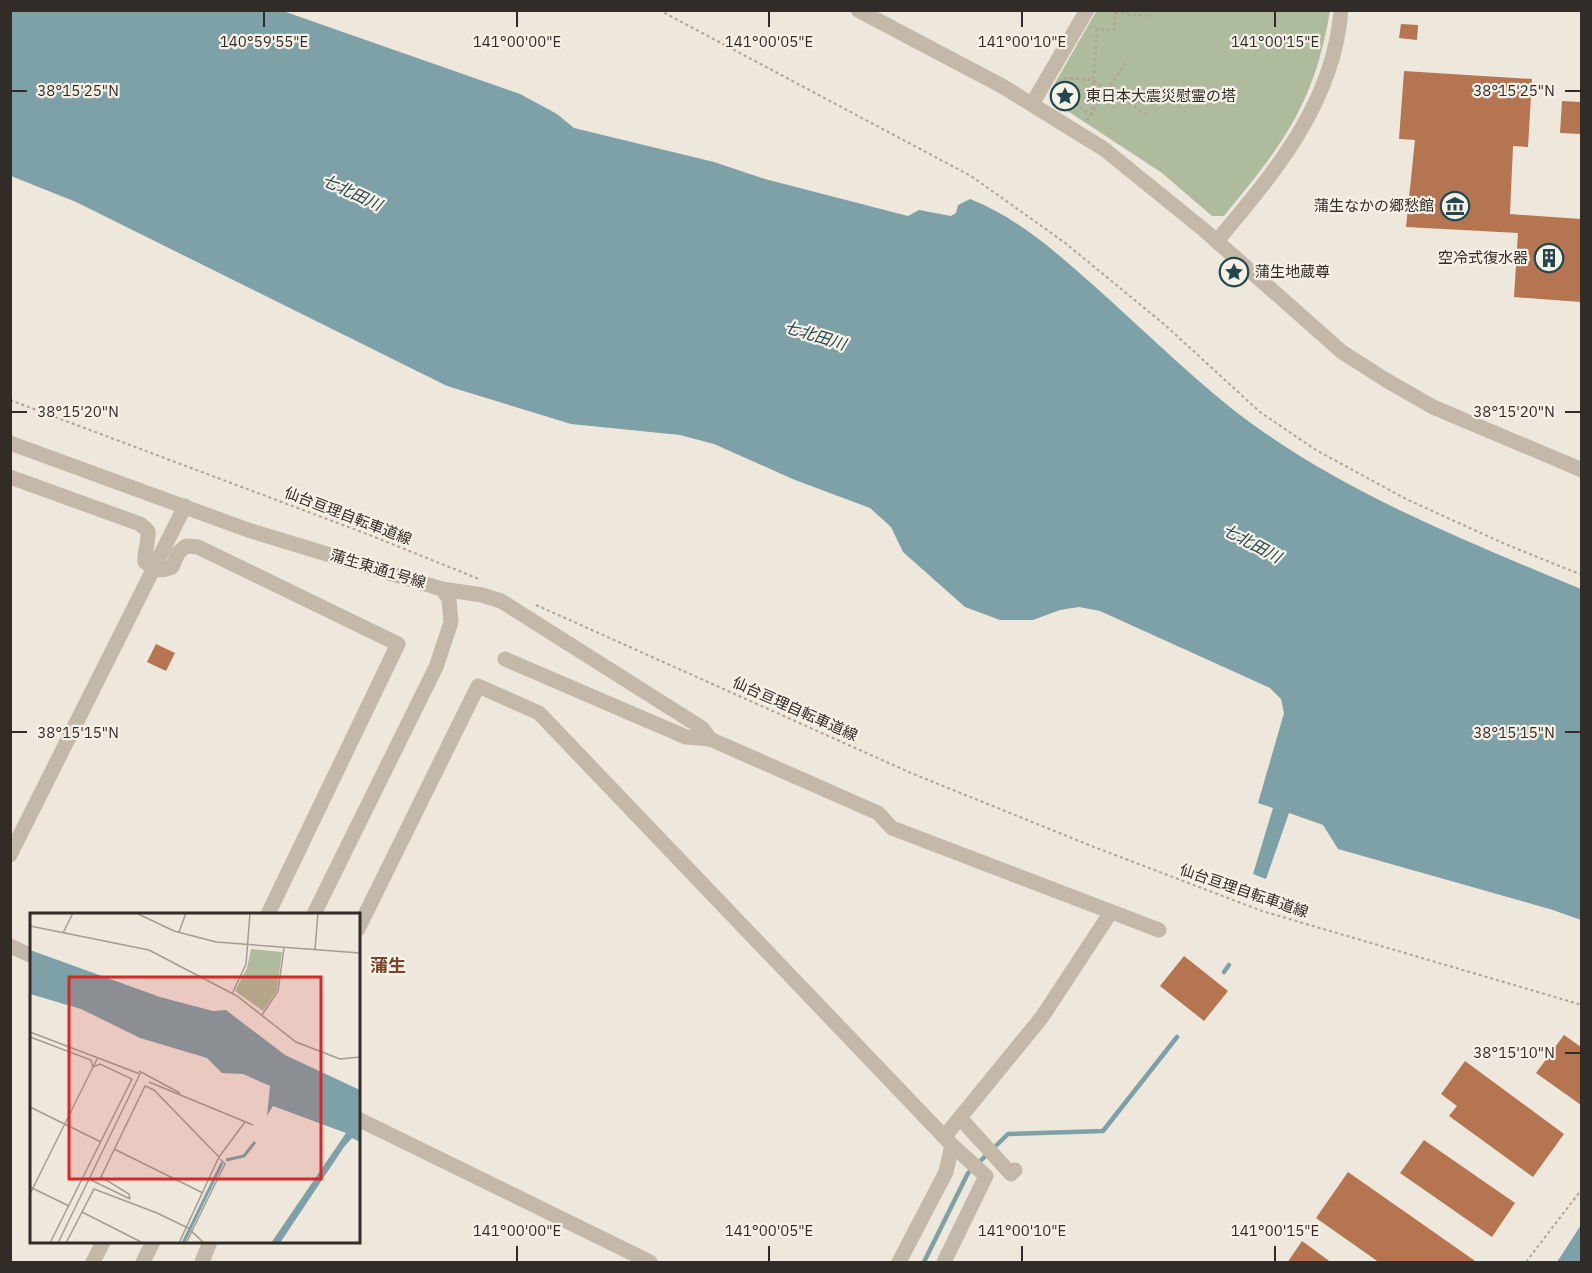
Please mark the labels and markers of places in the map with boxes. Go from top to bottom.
place icon: 東日本大震災慰霊の塔 [1049,80,1081,112]
place label: 東日本大震災慰霊の塔 [1086,86,1236,105]
museum icon: 蒲生なかの郷愁館 [1439,190,1471,222]
place label: 蒲生なかの郷愁館 [1314,196,1434,215]
building icon: 空冷式復水器 [1533,242,1565,274]
place label: 空冷式復水器 [1438,248,1528,267]
place icon: 蒲生地蔵尊 [1218,256,1250,288]
place label: 蒲生地蔵尊 [1255,262,1330,281]

